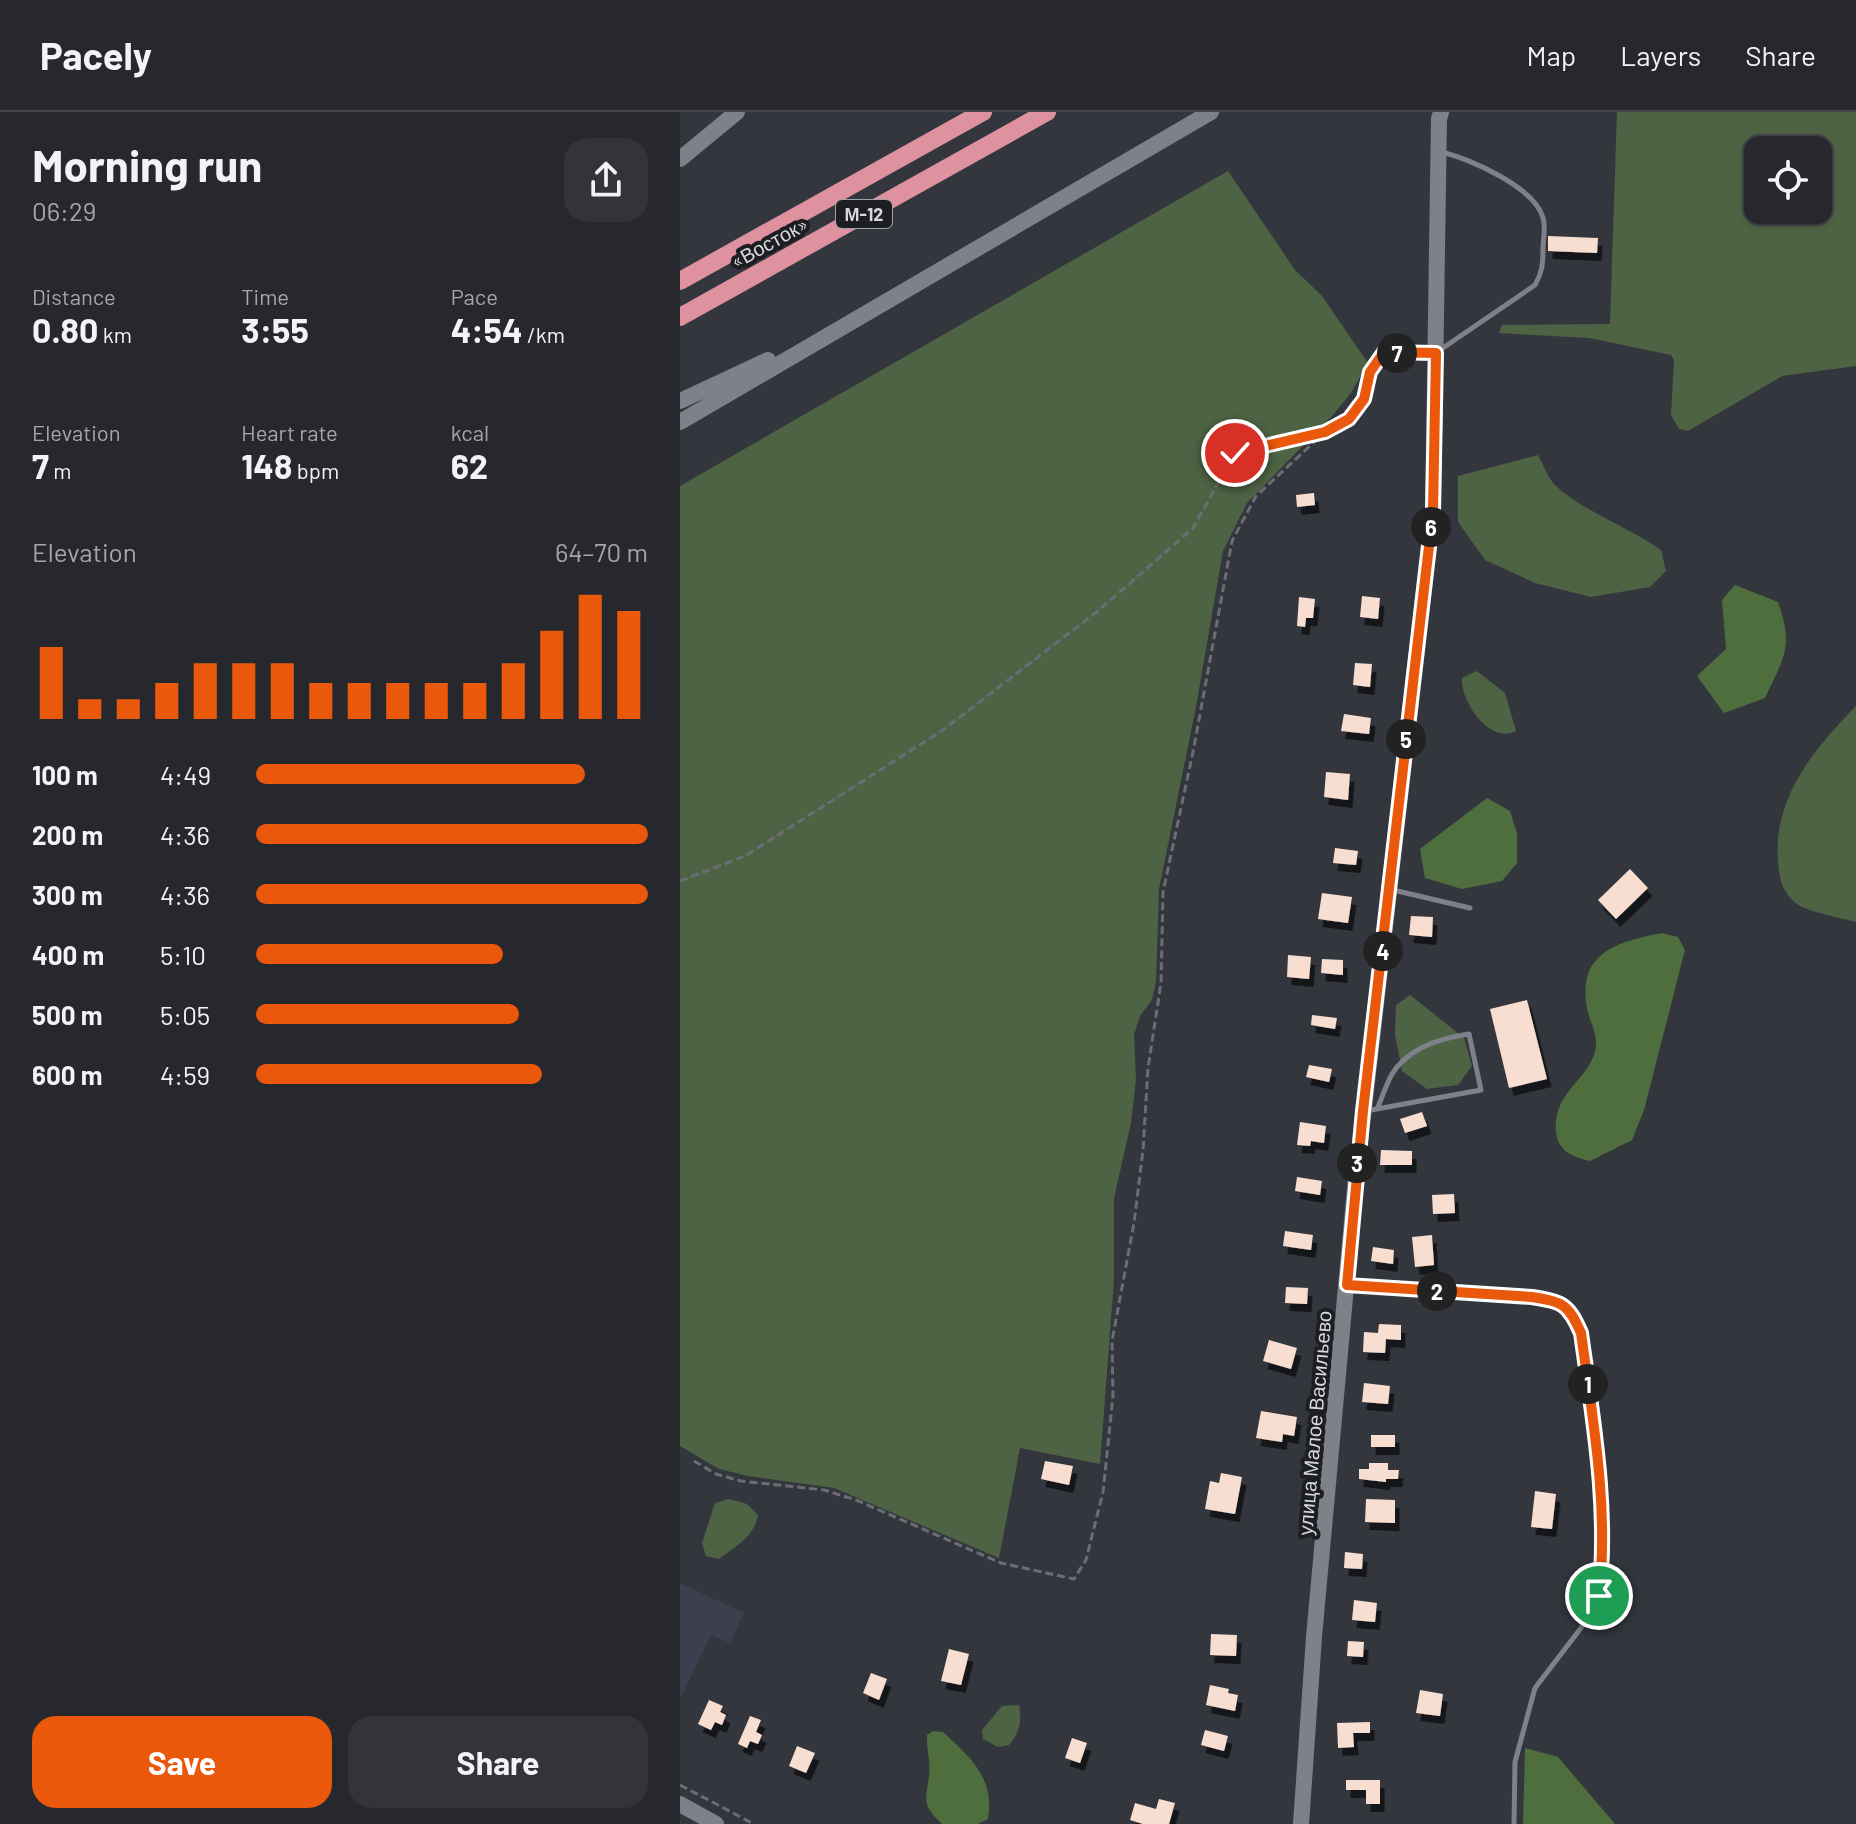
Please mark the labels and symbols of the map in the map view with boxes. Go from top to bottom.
road number: М-12 [836,200,892,228]
street label: «Восток» [726,211,812,273]
pin: 7 [1377,333,1417,373]
pin [1201,419,1269,487]
pin: 6 [1411,507,1451,547]
pin: 5 [1386,719,1426,759]
pin: 4 [1363,931,1403,971]
pin: 3 [1337,1143,1377,1183]
pin: 2 [1417,1271,1457,1311]
street label: улица Малое Васильево [1292,1310,1336,1536]
pin: 1 [1568,1364,1608,1404]
pin [1565,1562,1633,1630]

